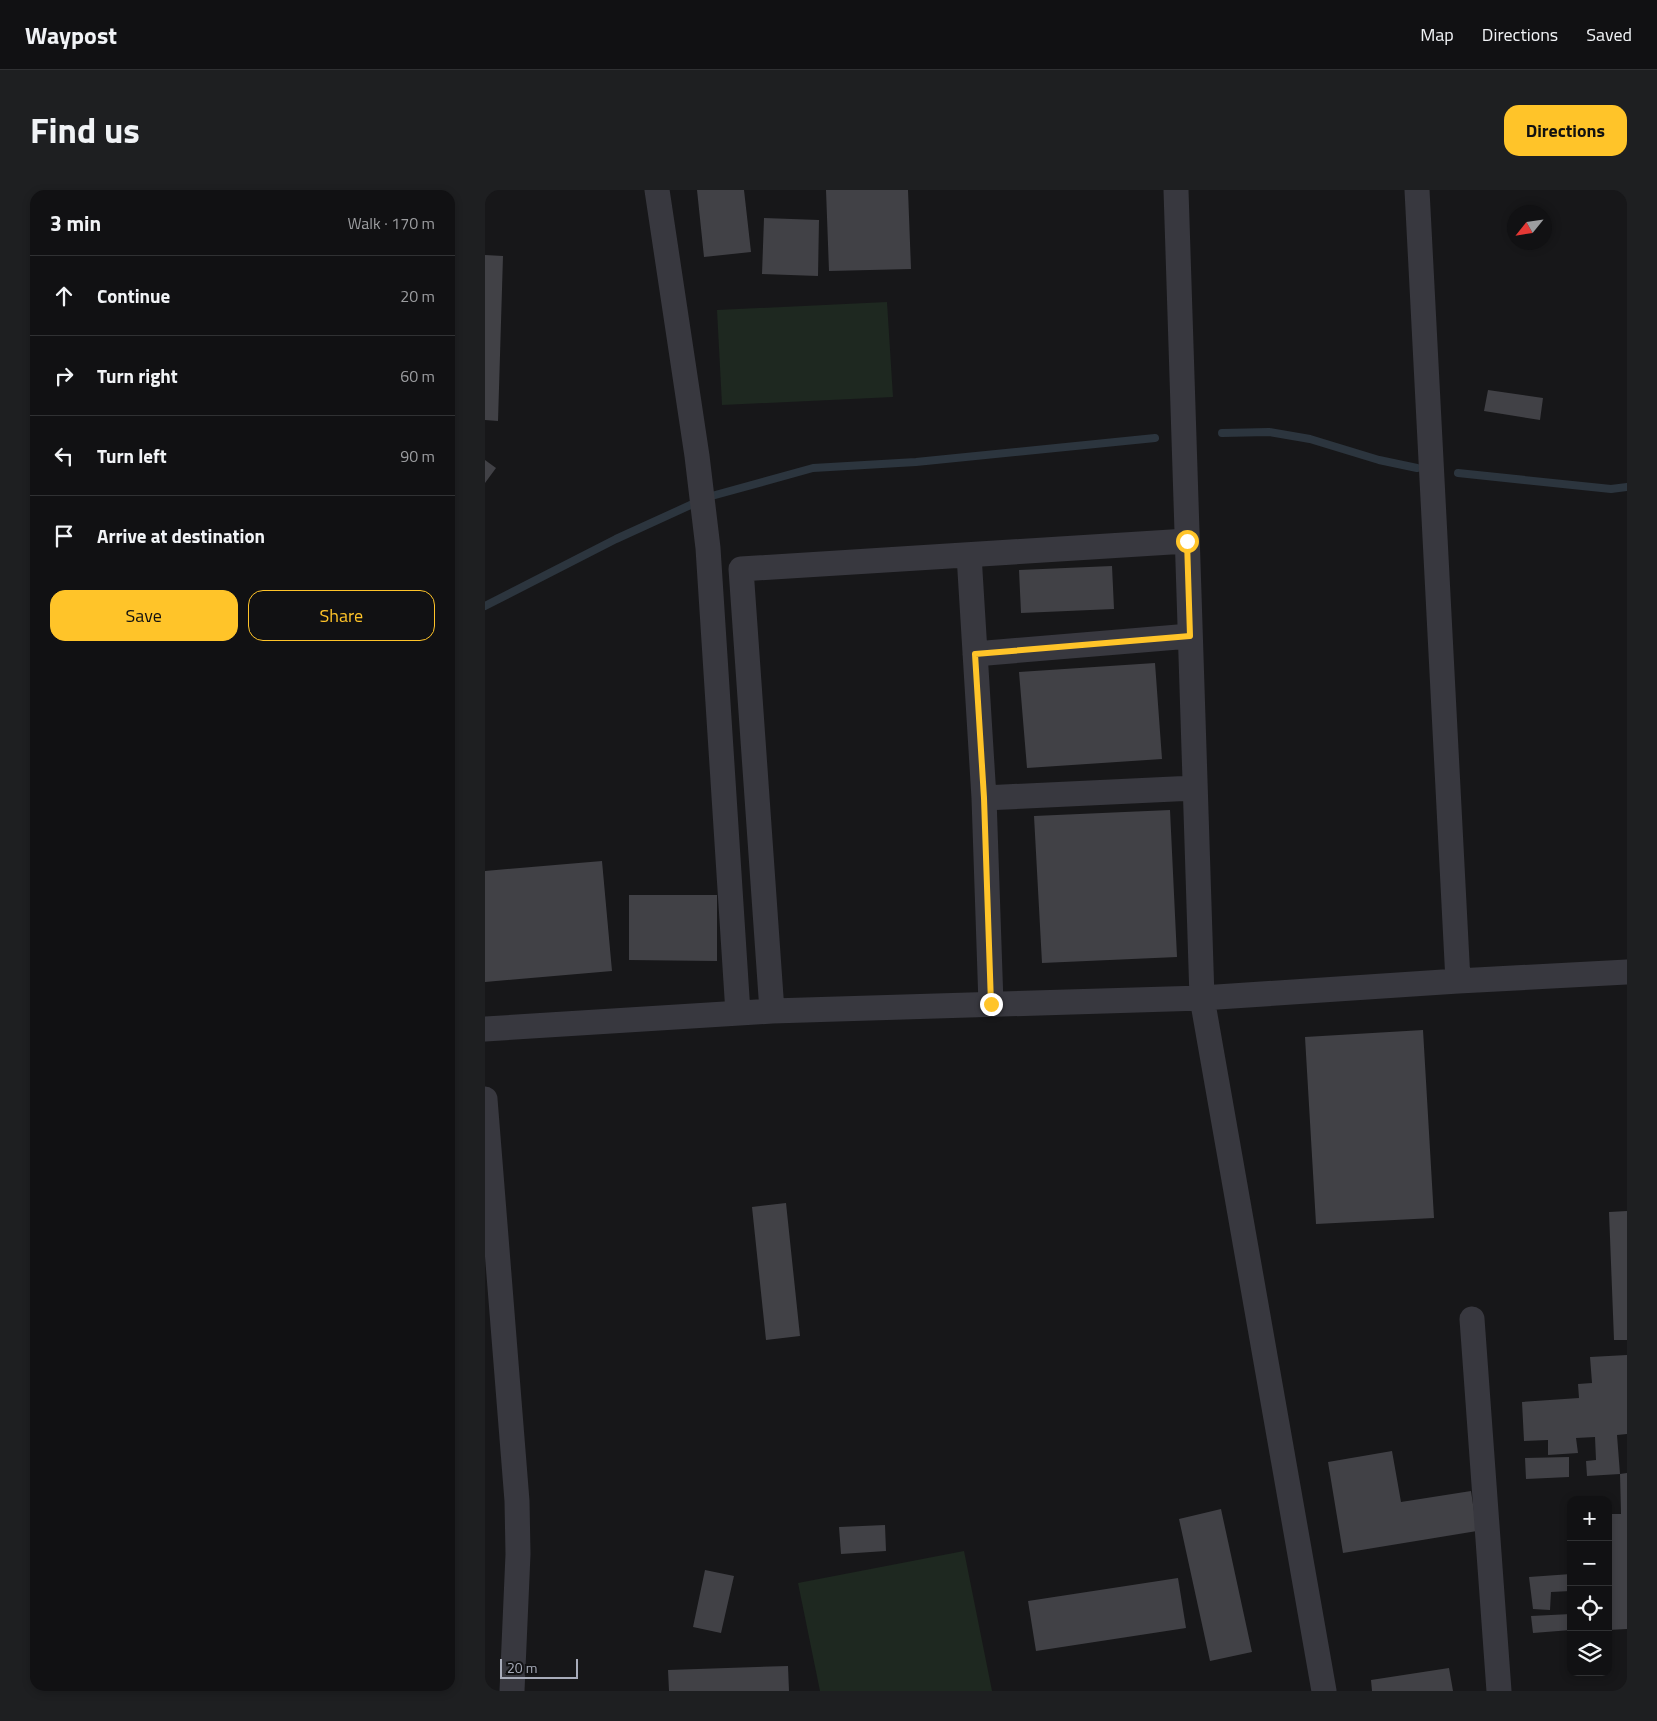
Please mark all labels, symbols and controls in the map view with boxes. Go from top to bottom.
text: Waypost [25,17,117,53]
text: Map [1420,21,1454,48]
text: Directions [1482,21,1558,48]
text: Saved [1586,21,1632,48]
text: Find us [30,103,140,157]
button: Directions [1504,105,1627,156]
north arrow [1507,205,1552,250]
text: 3 min [50,207,101,239]
text: Walk · 170 m [347,211,435,235]
text: Continue [97,281,170,310]
icon: ahead [50,282,78,310]
text: 20 m [400,284,435,308]
text: Turn right [97,361,178,390]
icon: right [50,362,78,390]
text: 60 m [400,364,435,388]
text: Turn left [97,441,167,470]
icon: left [50,442,78,470]
text: 90 m [400,444,435,468]
text: Arrive at destination [97,521,265,550]
icon: arrive [50,522,78,550]
route start [1176,530,1199,553]
button: Save [50,590,238,641]
button: Share [248,590,435,641]
route end [980,993,1003,1016]
map controls [1567,1496,1612,1676]
button: + [1567,1496,1612,1541]
button: − [1567,1541,1612,1586]
button: locate [1567,1586,1612,1631]
button: layers [1567,1631,1612,1676]
scale bar [500,1656,577,1679]
text: 20 m [507,1657,537,1678]

